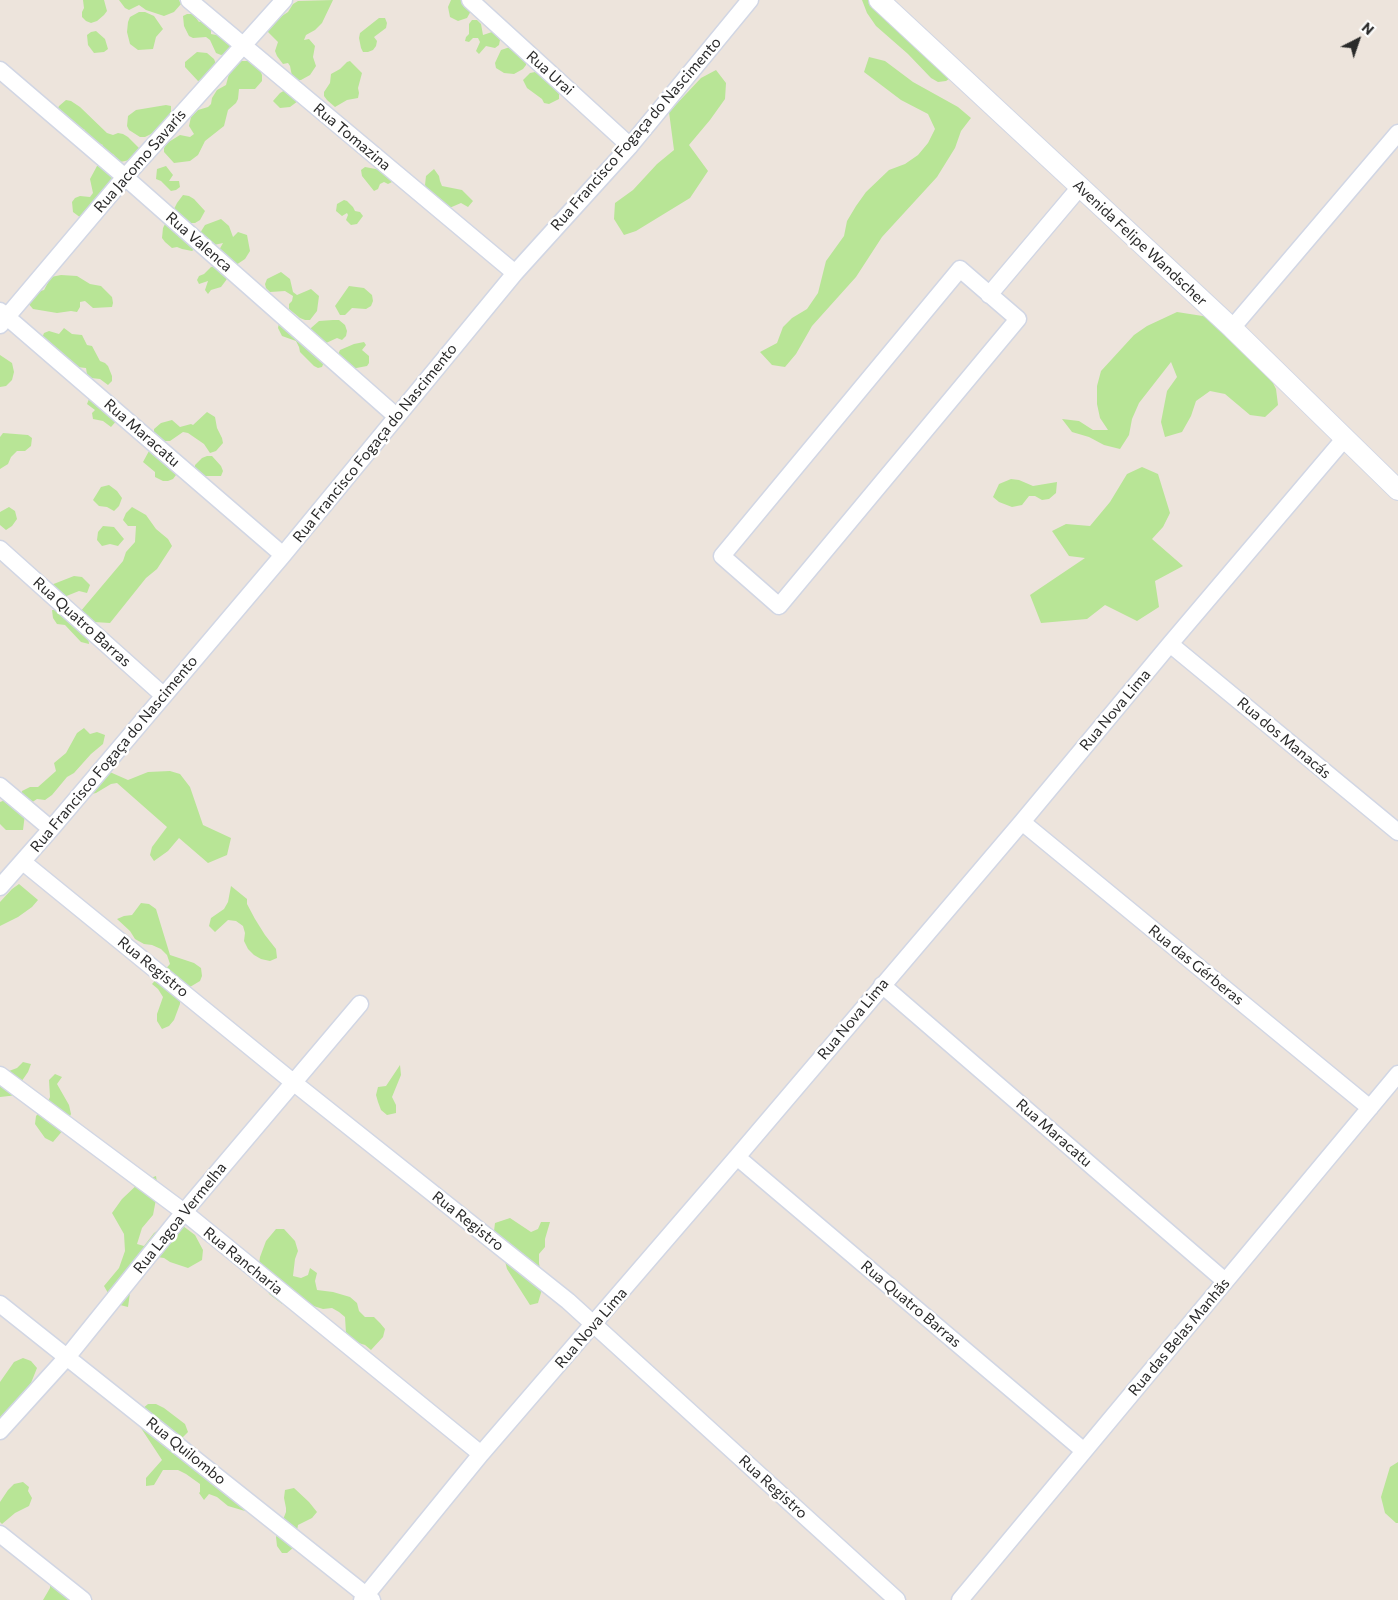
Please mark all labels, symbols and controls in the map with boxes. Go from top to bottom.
north arrow [1333,15,1383,65]
text: N [1359,18,1378,38]
street label: Rua Francisco Fogaça do Nascimento [547,34,725,234]
street label: Rua Urai [523,47,577,99]
street label: Rua Tomazina [310,100,394,174]
street label: Rua Jacomo Savaris [90,106,190,216]
street label: Avenida Felipe Wandscher [1069,176,1211,310]
street label: Rua Valenca [162,208,236,276]
street label: Rua Francisco Fogaça do Nascimento [289,340,461,546]
street label: Rua Maracatu [100,395,184,471]
street label: Rua Quatro Barras [29,573,135,671]
street label: Rua Francisco Fogaça do Nascimento [27,652,201,856]
street label: Rua Nova Lima [1076,666,1154,754]
street label: Rua dos Manacás [1233,694,1335,782]
street label: Rua das Gérberas [1145,921,1247,1009]
street label: Rua Registro [114,933,192,1001]
street label: Rua Nova Lima [814,975,892,1063]
street label: Rua Maracatu [1012,1095,1096,1171]
street label: Rua Lagoa Vermelha [130,1159,230,1277]
street label: Rua Registro [429,1187,507,1255]
street label: Rua Rancharia [200,1223,286,1299]
street label: Rua Quatro Barras [857,1257,965,1351]
street label: Rua das Belas Manhãs [1125,1275,1233,1399]
street label: Rua Nova Lima [551,1284,631,1372]
street label: Rua Quilombo [143,1413,229,1489]
street label: Rua Registro [735,1451,811,1523]

